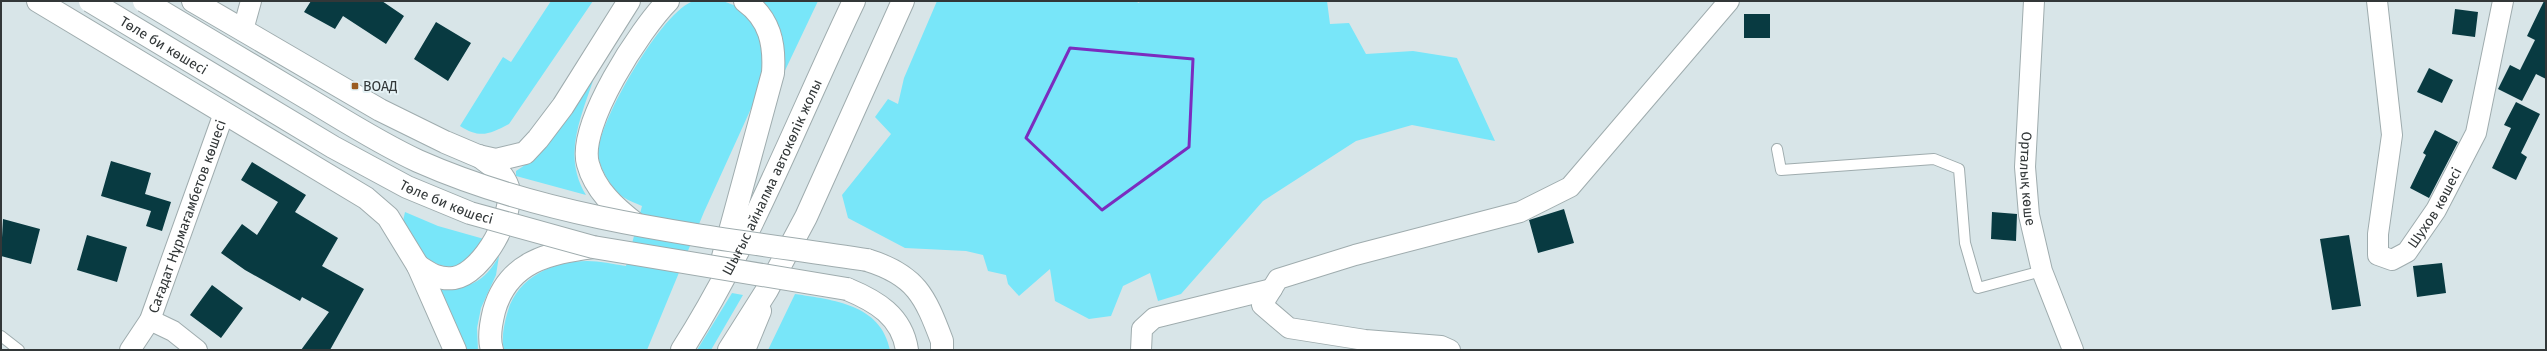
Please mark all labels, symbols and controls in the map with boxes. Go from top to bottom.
street label: Төле би көшесі [117,13,210,78]
street label: Шығыс айналма автокөлік жолы [719,77,826,278]
place label: ВОАД [363,78,398,95]
marker: ВОАД [350,81,360,91]
street label: Сағадат Нұрмағамбетов көшесі [145,118,230,316]
street label: Орталық көше [2016,131,2039,228]
street label: Шухов көшесі [2404,165,2466,252]
street label: Төле би көшесі [396,177,495,228]

